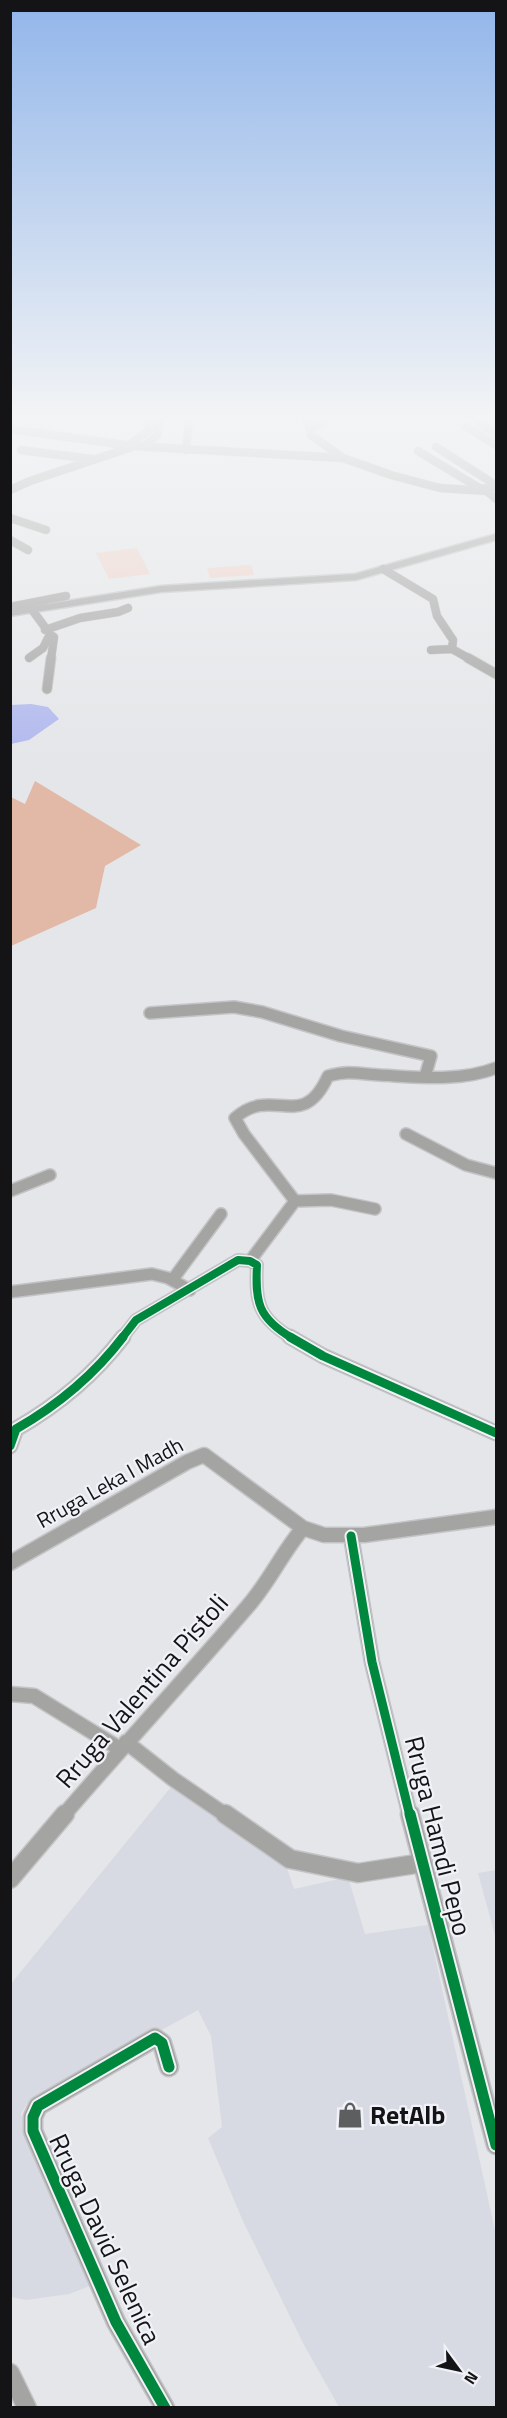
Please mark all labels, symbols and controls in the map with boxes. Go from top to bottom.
street label: Rruga Leka I Madh [30,1429,189,1536]
street label: Rruga Valentina Pistoli [46,1585,237,1797]
street label: Rruga Hamdi Pepo [395,1732,482,1940]
place label: RetAlb [370,2095,445,2134]
shop icon: RetAlb [335,2100,365,2130]
street label: Rruga David Selenica [39,2127,171,2351]
north arrow [429,2340,489,2400]
text: N [458,2367,485,2389]

